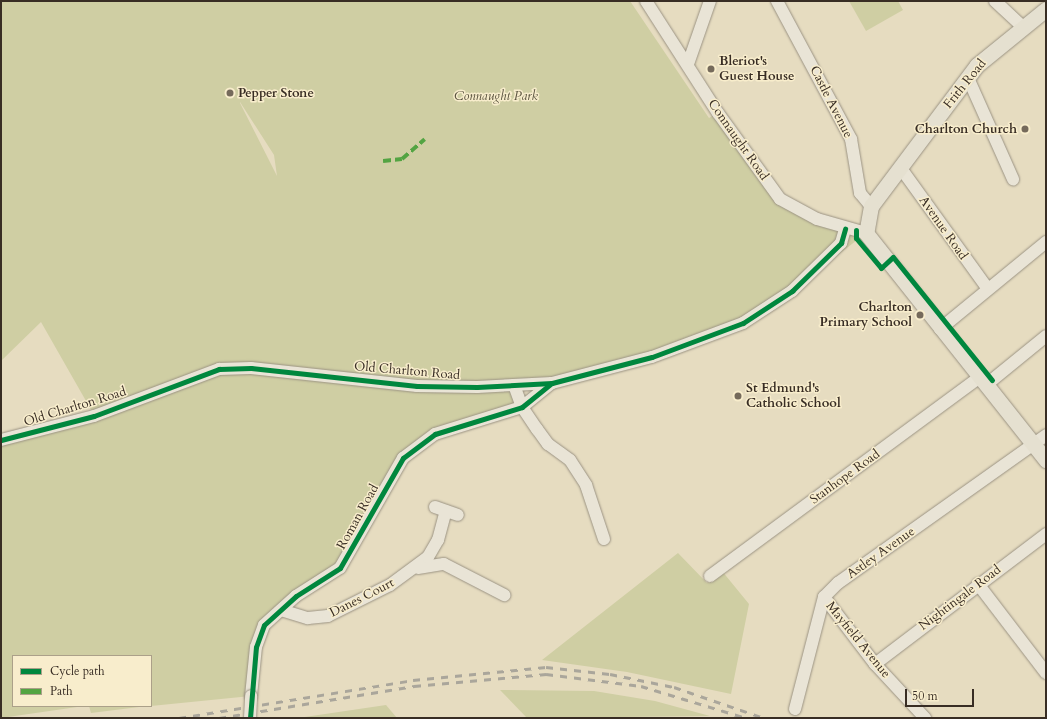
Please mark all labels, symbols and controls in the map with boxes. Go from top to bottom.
place label: Bleriot's Guest House [719,54,794,85]
street label: Frith Road [940,56,990,112]
street label: Castle Avenue [806,63,856,141]
marker: Bleriot's Guest House [706,64,716,74]
place label: Pepper Stone [238,85,314,101]
marker: Pepper Stone [225,88,235,98]
park label: Connaught Park [454,88,538,104]
street label: Connaught Road [704,97,772,183]
place label: Charlton Church [915,121,1017,137]
marker: Charlton Church [1020,124,1030,134]
street label: Avenue Road [915,193,971,263]
place label: Charlton Primary School [820,300,912,331]
marker: Charlton Primary School [915,310,925,320]
street label: Old Charlton Road [353,359,461,383]
place label: St Edmund's Catholic School [746,381,841,412]
street label: Old Charlton Road [22,384,128,430]
marker: St Edmund's Catholic School [733,391,743,401]
street label: Stanhope Road [807,446,883,508]
street label: Roman Road [334,482,382,552]
street label: Astley Avenue [844,524,918,582]
street label: Nightingale Road [916,562,1004,634]
street label: Danes Court [327,575,397,621]
street label: Mayfield Avenue [822,599,894,681]
legend [12,655,152,707]
text: Cycle path [50,663,105,679]
scale bar [907,681,976,707]
text: Path [50,683,73,699]
text: 50 m [912,688,938,704]

